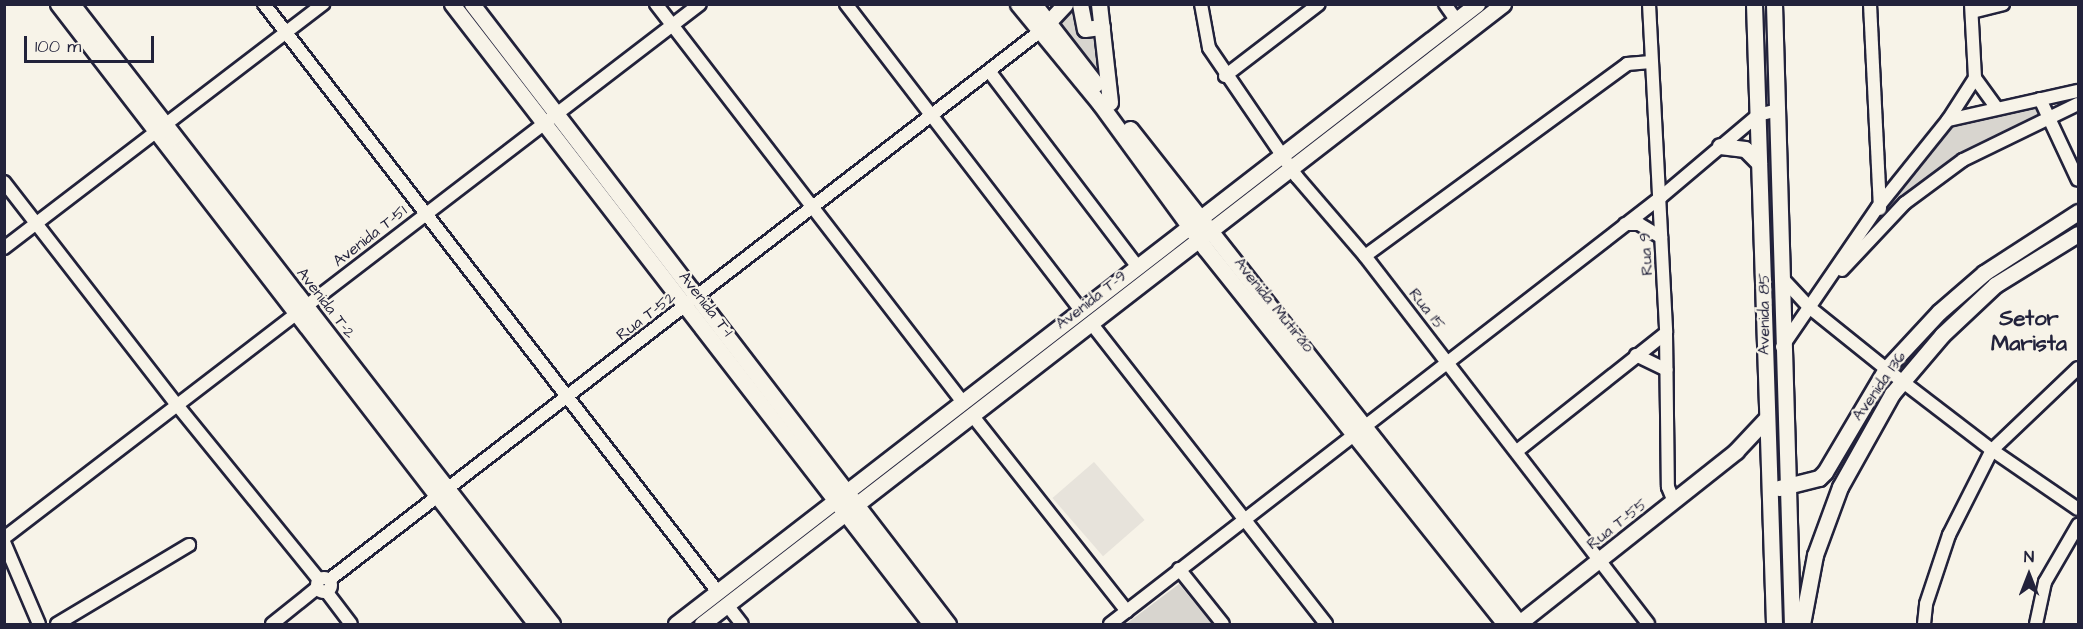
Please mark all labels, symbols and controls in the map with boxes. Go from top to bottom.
scale bar [27,24,158,62]
text: 100 m [35,34,81,59]
street label: Avenida T-51 [329,201,411,271]
street label: Rua 9 [1635,232,1657,276]
street label: Avenida Mutirão [1230,254,1318,356]
street label: Avenida T-2 [292,264,360,342]
street label: Avenida T-9 [1052,266,1130,334]
street label: Avenida T-1 [675,268,737,340]
street label: Avenida 85 [1754,273,1774,355]
street label: Rua 15 [1405,284,1449,334]
street label: Rua T-52 [612,287,680,345]
district label: Setor Marista [1991,305,2067,356]
street label: Avenida 136 [1848,347,1910,425]
street label: Rua T-55 [1583,494,1651,554]
north arrow [1999,545,2059,605]
text: N [2024,546,2034,568]

